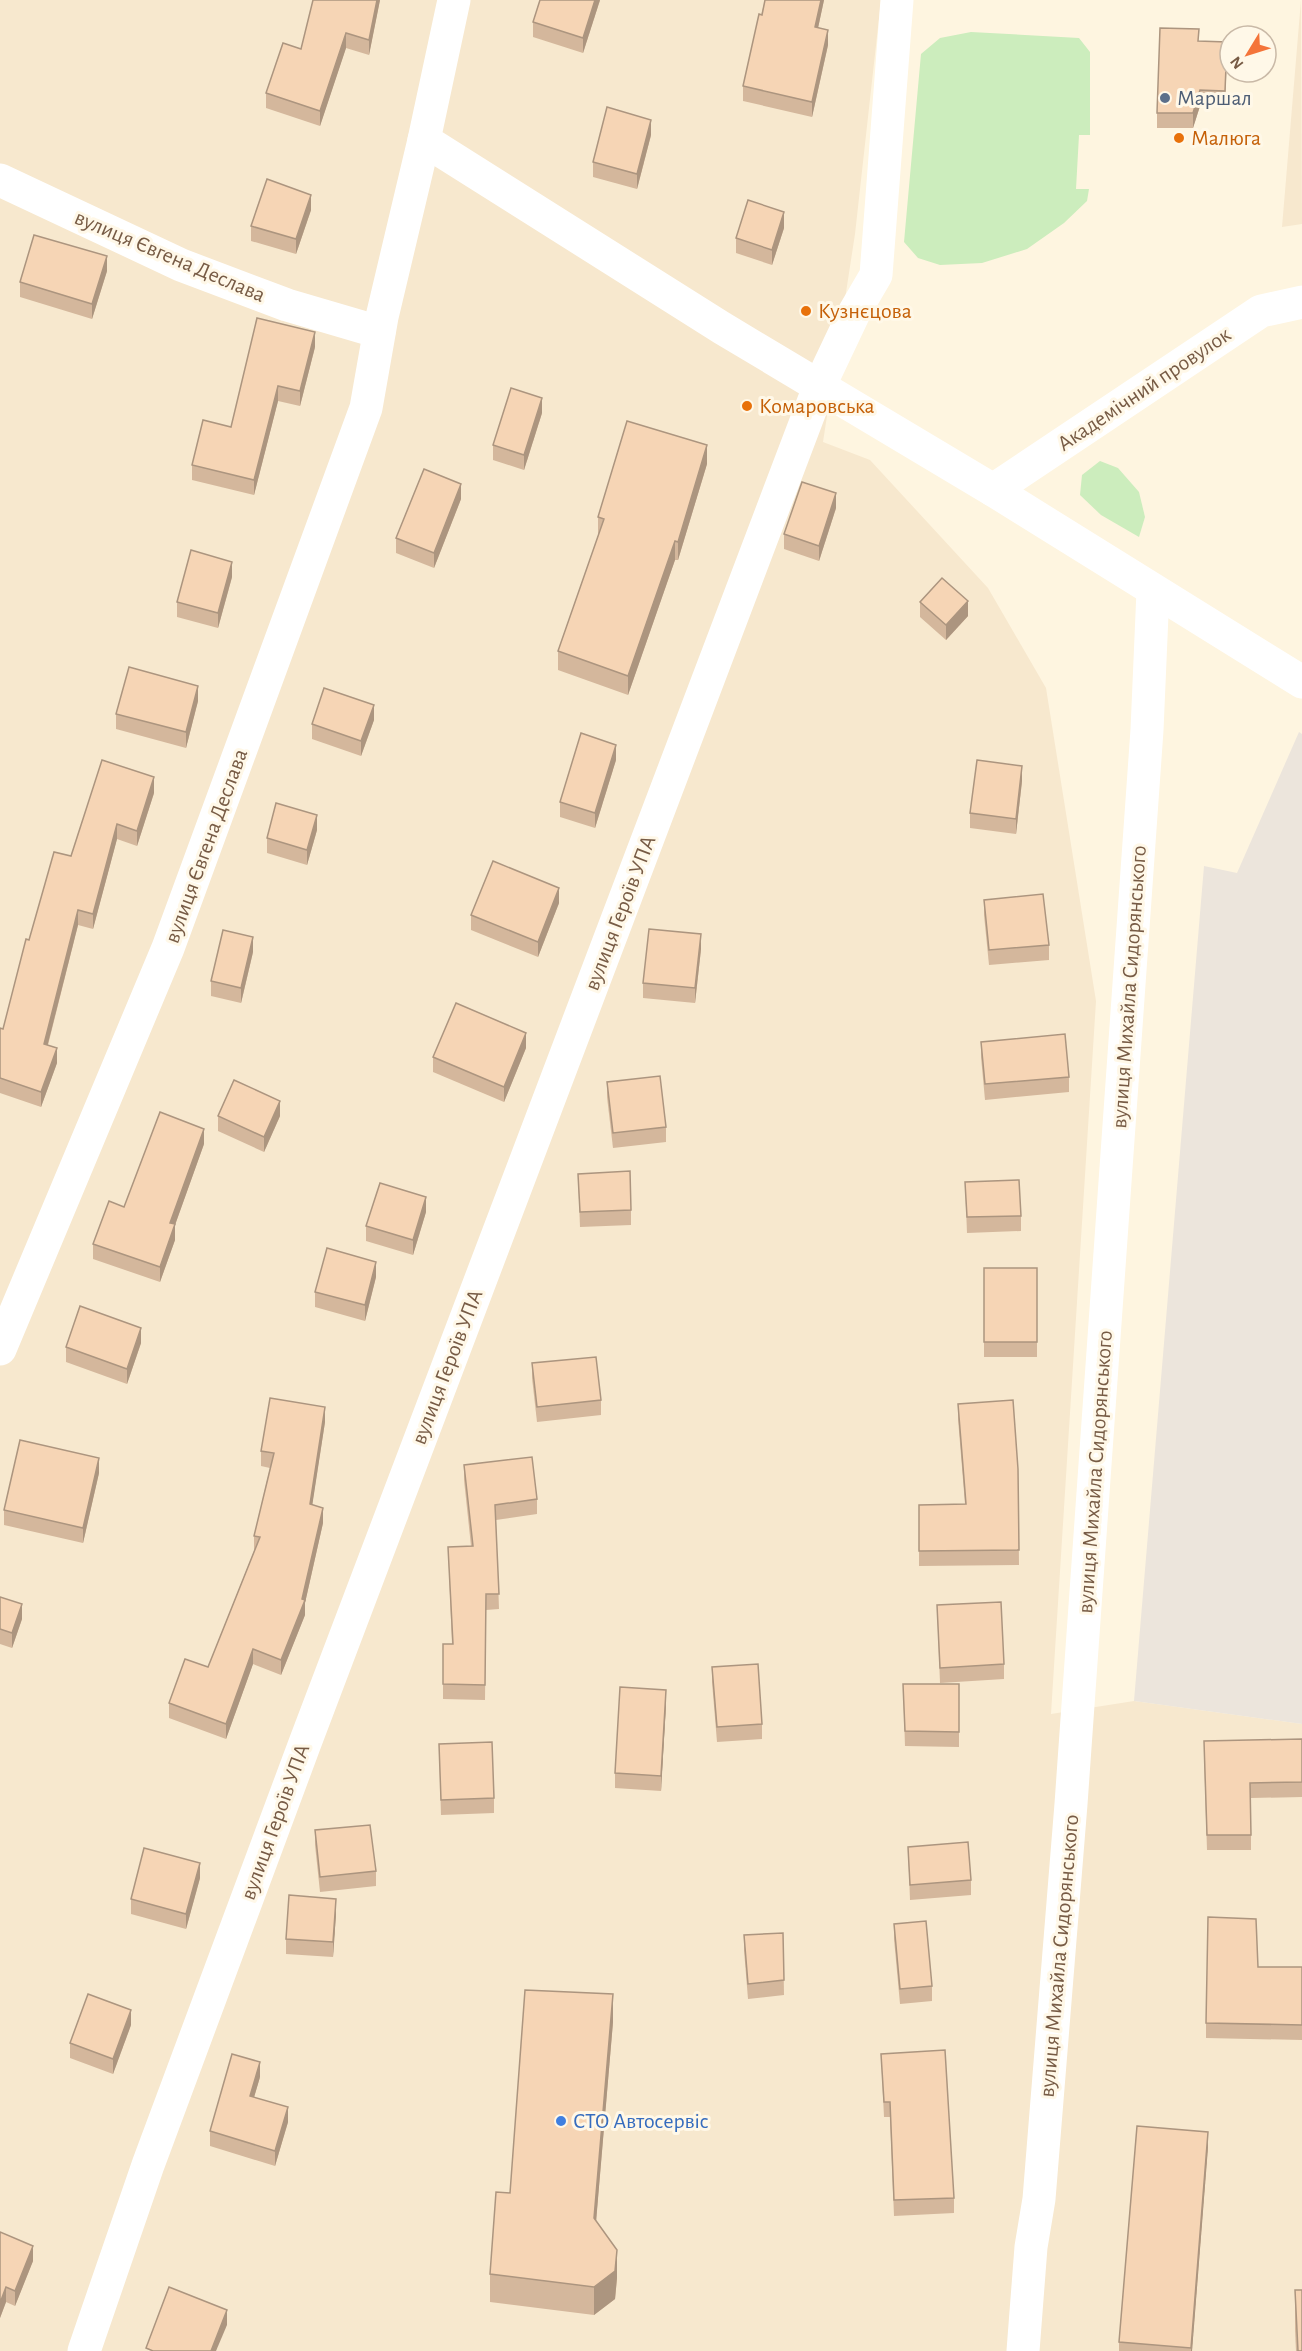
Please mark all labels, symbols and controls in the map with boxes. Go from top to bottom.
north arrow [1218,24,1278,84]
text: N [1227,53,1247,72]
place label: Маршал [1177,87,1252,109]
marker: Маршал [1158,91,1172,105]
place label: Малюга [1191,127,1261,149]
marker: Малюга [1172,131,1186,145]
street label: вулиця Євгена Деслава [71,206,269,306]
place label: Кузнєцова [818,300,912,322]
marker: Кузнєцова [799,304,813,318]
street label: Академічний провулок [1053,323,1235,455]
place label: Комаровська [759,395,875,417]
marker: Комаровська [740,399,754,413]
street label: вулиця Євгена Деслава [161,746,251,946]
street label: вулиця Героїв УПА [580,832,660,994]
street label: вулиця Михайла Сидорянського [1108,845,1150,1129]
street label: вулиця Героїв УПА [407,1286,487,1448]
street label: вулиця Михайла Сидорянського [1074,1330,1116,1614]
street label: вулиця Героїв УПА [237,1741,313,1903]
street label: вулиця Михайла Сидорянського [1036,1814,1082,2098]
place label: СТО Автосервіс [573,2110,709,2132]
marker: СТО Автосервіс [554,2114,568,2128]

